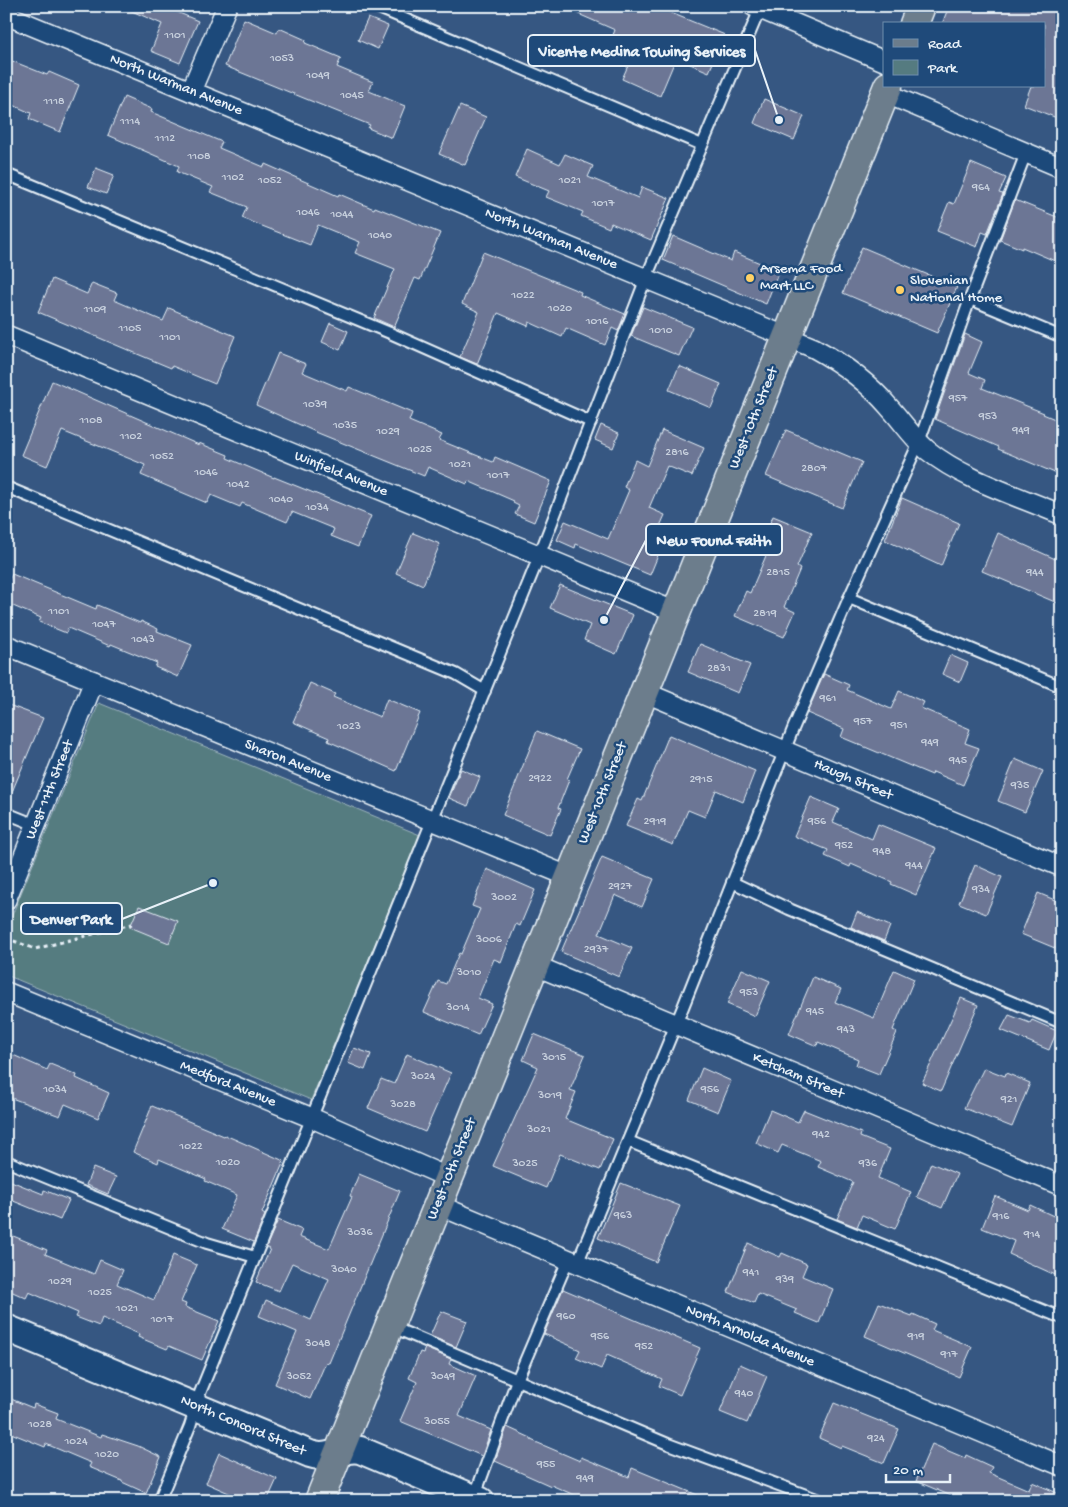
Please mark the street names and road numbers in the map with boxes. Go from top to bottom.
street label: North Warman Avenue [107,50,245,120]
street label: North Warman Avenue [482,204,620,274]
street label: West 10th Street [725,363,783,471]
street label: Winfield Avenue [292,447,391,501]
street label: Sharon Avenue [242,735,334,787]
street label: West 11th Street [22,736,79,842]
street label: West 10th Street [574,738,632,846]
street label: Haugh Street [811,755,897,805]
street label: Ketcham Street [749,1049,848,1104]
street label: Medford Avenue [177,1057,279,1112]
street label: West 10th Street [423,1114,481,1222]
street label: North Arnolda Avenue [683,1301,818,1371]
street label: North Concord Street [178,1391,310,1461]

